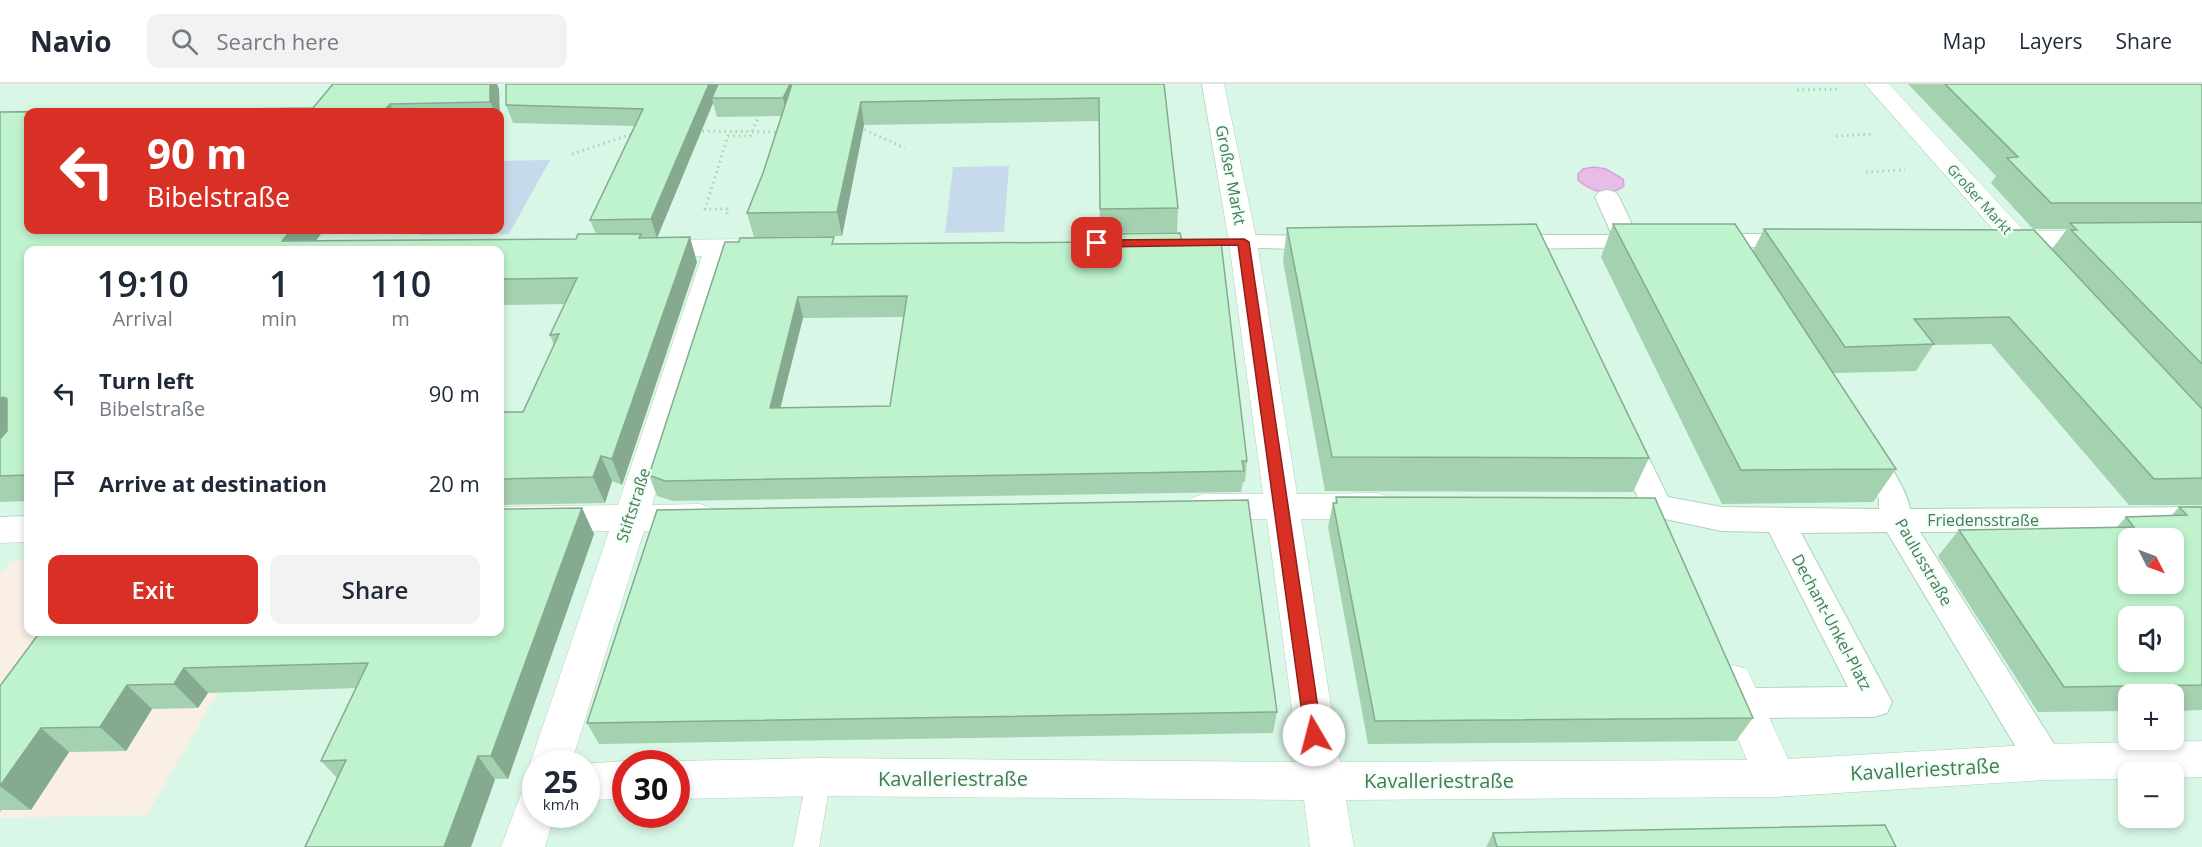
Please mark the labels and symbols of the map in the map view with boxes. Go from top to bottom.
street label: Großer Markt [1211,123,1252,227]
street label: Großer Markt [1943,160,2017,238]
pin [1071,217,1122,268]
street label: Stiftstraße [611,465,655,545]
street label: Friedensstraße [1927,509,2039,531]
street label: Paulusstraße [1890,514,1958,610]
north arrow [2118,528,2184,594]
street label: Dechant-Unkel-Platz [1787,550,1877,694]
position arrow [1282,703,1346,767]
speed limit sign: 30 [612,750,690,828]
street label: Kavalleriestraße [1849,752,2001,786]
street label: Kavalleriestraße [878,765,1028,792]
street label: Kavalleriestraße [1364,767,1514,794]

